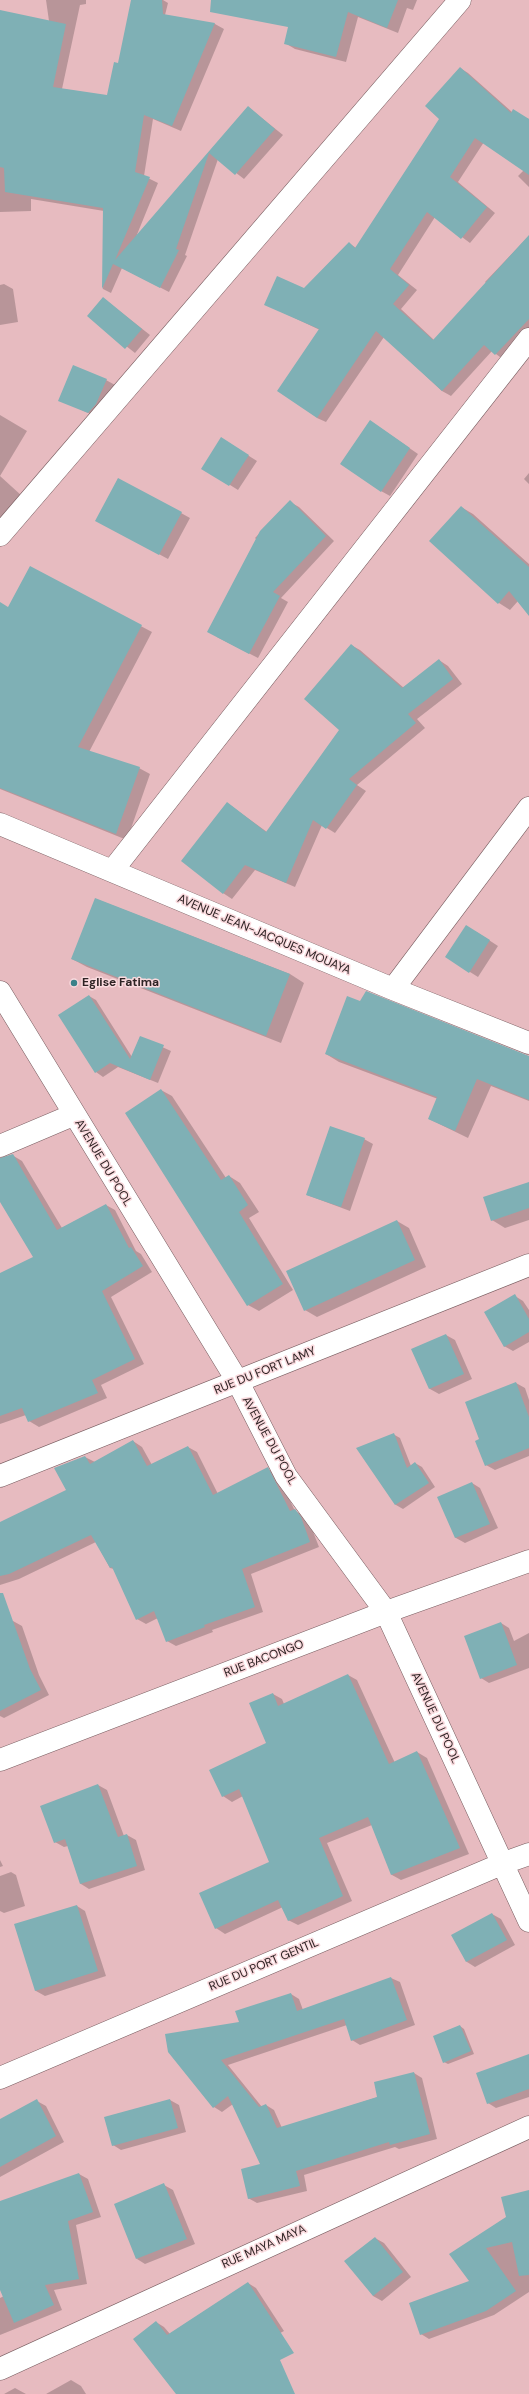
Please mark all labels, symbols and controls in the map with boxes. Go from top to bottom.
street label: AVENUE JEAN-JACQUES MOUAYA [175,892,353,978]
place label: Eglise Fatima [82,976,159,990]
marker: Eglise Fatima [69,978,79,988]
street label: AVENUE DU POOL [71,1117,135,1209]
street label: RUE DU FORT LAMY [212,1344,318,1398]
street label: AVENUE DU POOL [239,1394,299,1488]
street label: RUE BACONGO [222,1637,306,1681]
street label: AVENUE DU POOL [408,1670,462,1766]
street label: RUE DU PORT GENTIL [207,1935,321,1995]
street label: RUE MAYA MAYA [220,2222,308,2272]

